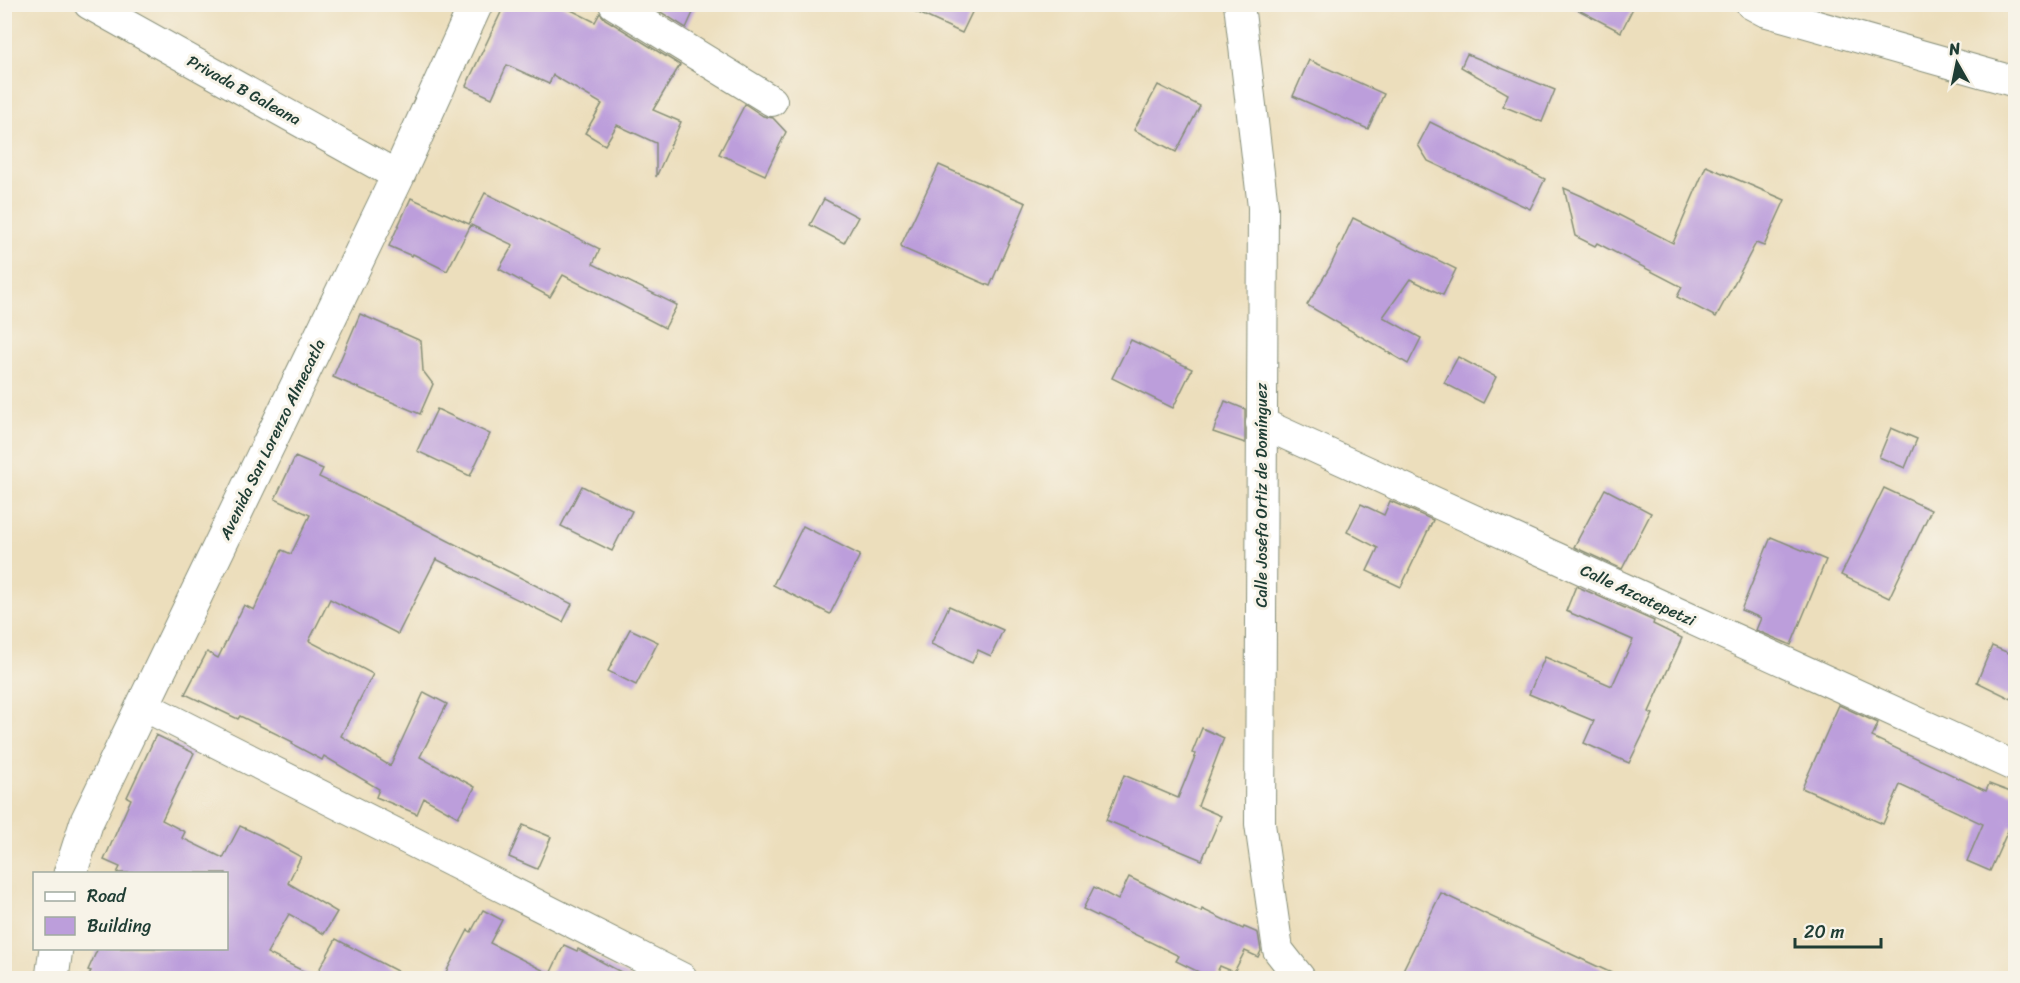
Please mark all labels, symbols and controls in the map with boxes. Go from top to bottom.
north arrow [1927,33,1987,93]
text: N [1946,33,1963,64]
street label: Privada B Galeana [182,47,306,133]
street label: Avenida San Lorenzo Almecatla [210,334,333,545]
street label: Calle Josefa Ortiz de Domínguez [1247,382,1276,607]
street label: Calle Azcatepetzi [1575,556,1701,635]
legend [33,872,228,950]
text: Road [87,880,127,912]
text: Building [87,910,151,942]
scale bar [1795,911,1880,949]
text: 20 m [1804,916,1844,948]

